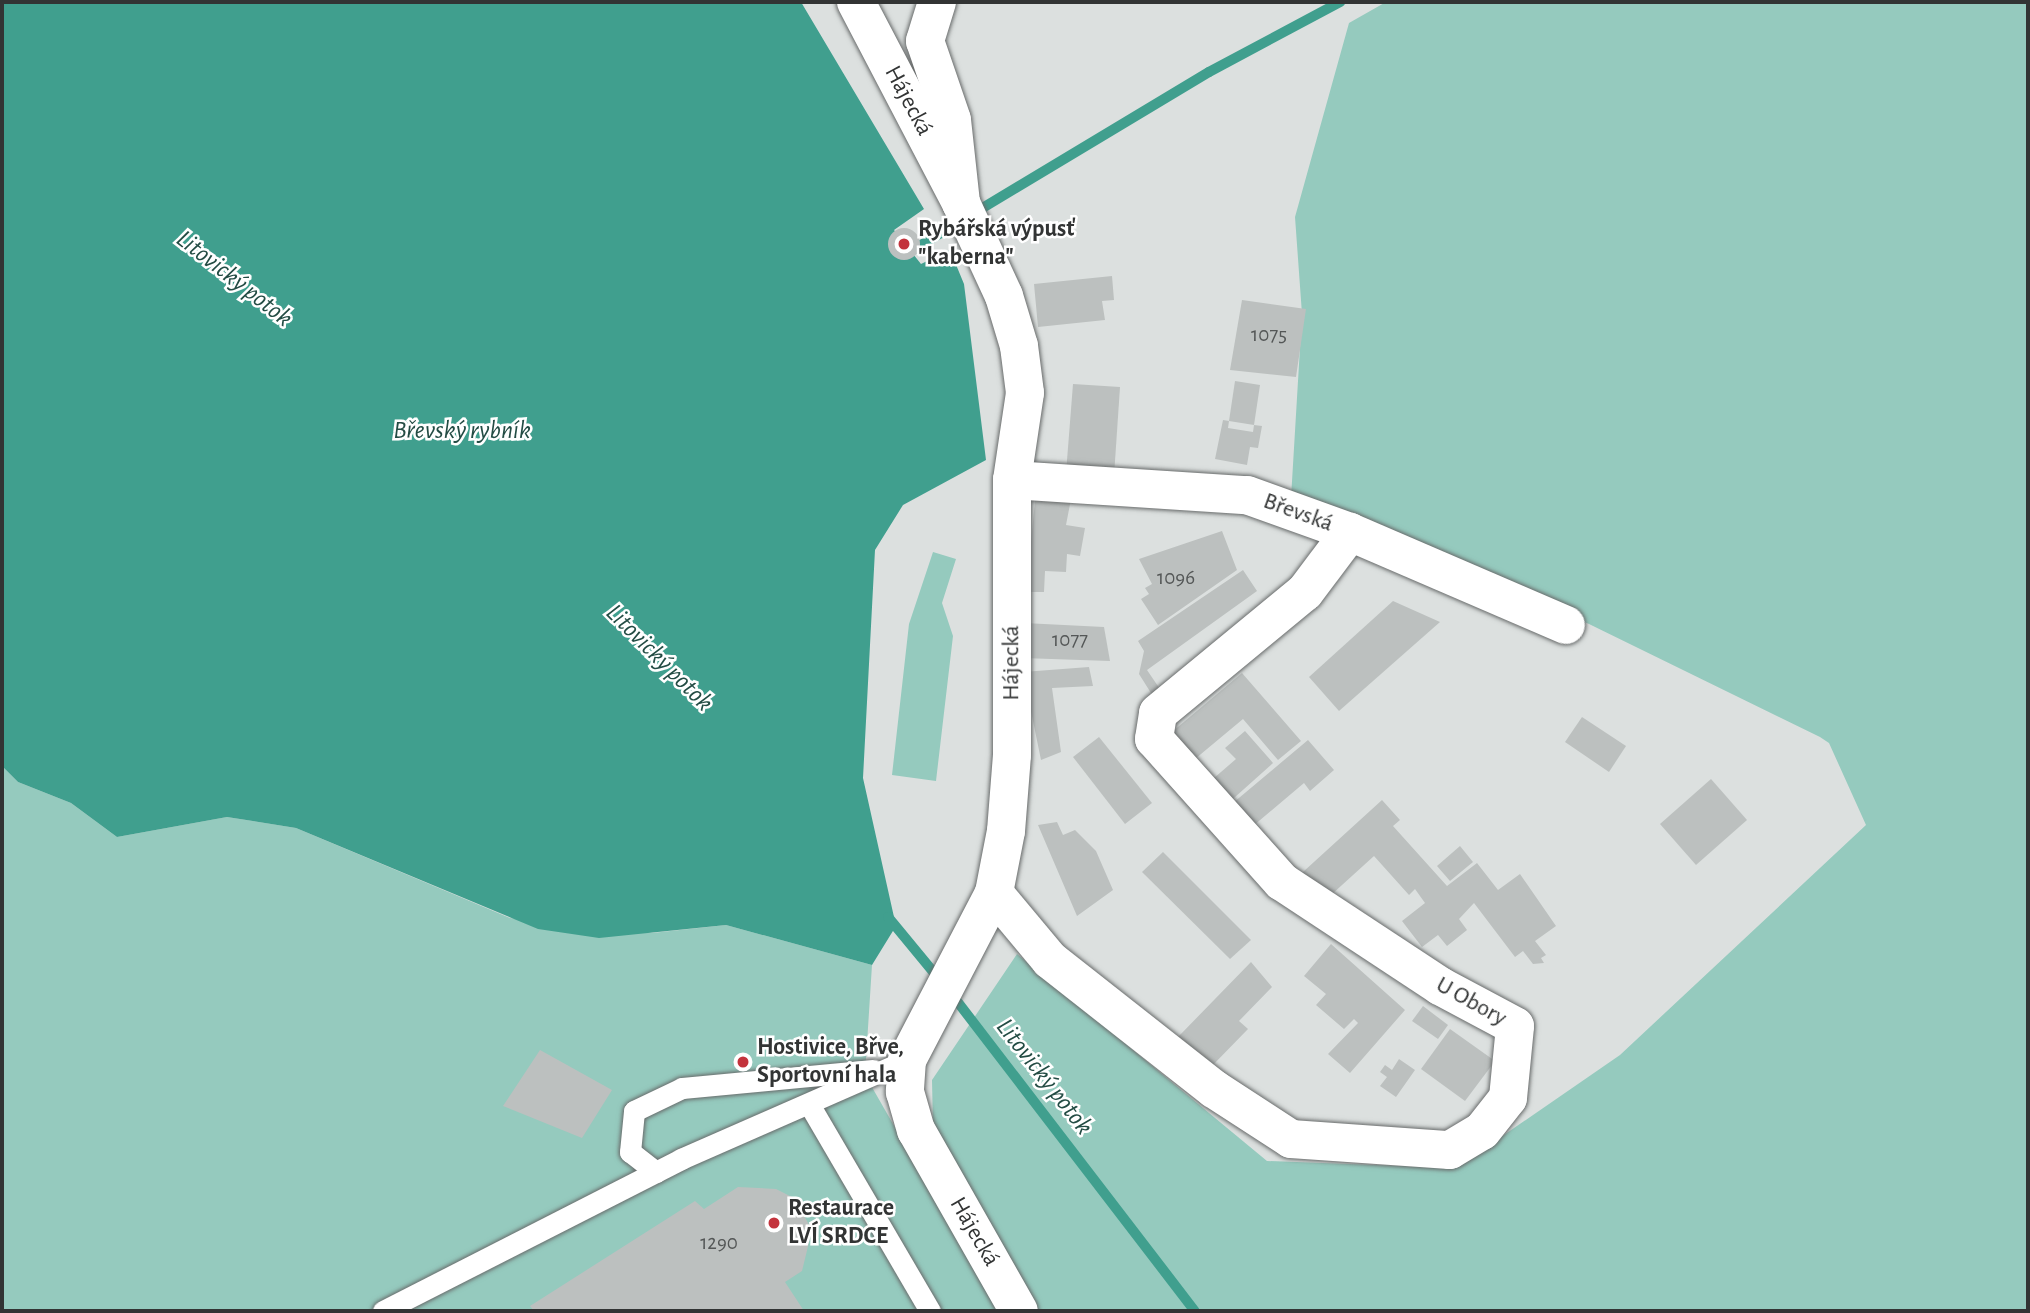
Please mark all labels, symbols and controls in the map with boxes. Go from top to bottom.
street label: Hájecká [878,61,938,141]
place label: Rybářská výpusť "kaberna" [918,216,1075,272]
water label: Litovický potok [170,224,298,334]
marker: Rybářská výpusť "kaberna" [896,236,912,252]
house number: 1075 [1251,322,1287,348]
water label: Břevský rybník [393,415,531,447]
street label: Břevská [1259,487,1337,539]
house number: 1096 [1157,565,1195,591]
water label: Litovický potok [599,598,719,718]
street label: Hájecká [998,625,1026,701]
house number: 1077 [1052,627,1088,653]
street label: U Obory [1431,971,1511,1033]
water label: Litovický potok [989,1013,1099,1141]
place label: Hostivice, Břve, Sportovní hala [757,1034,904,1090]
marker: Hostivice, Břve, Sportovní hala [735,1054,751,1070]
street label: Hájecká [943,1192,1005,1272]
place label: Restaurace LVÍ SRDCE [788,1195,894,1251]
marker: Restaurace LVÍ SRDCE [766,1215,782,1231]
house number: 1290 [700,1230,738,1256]

